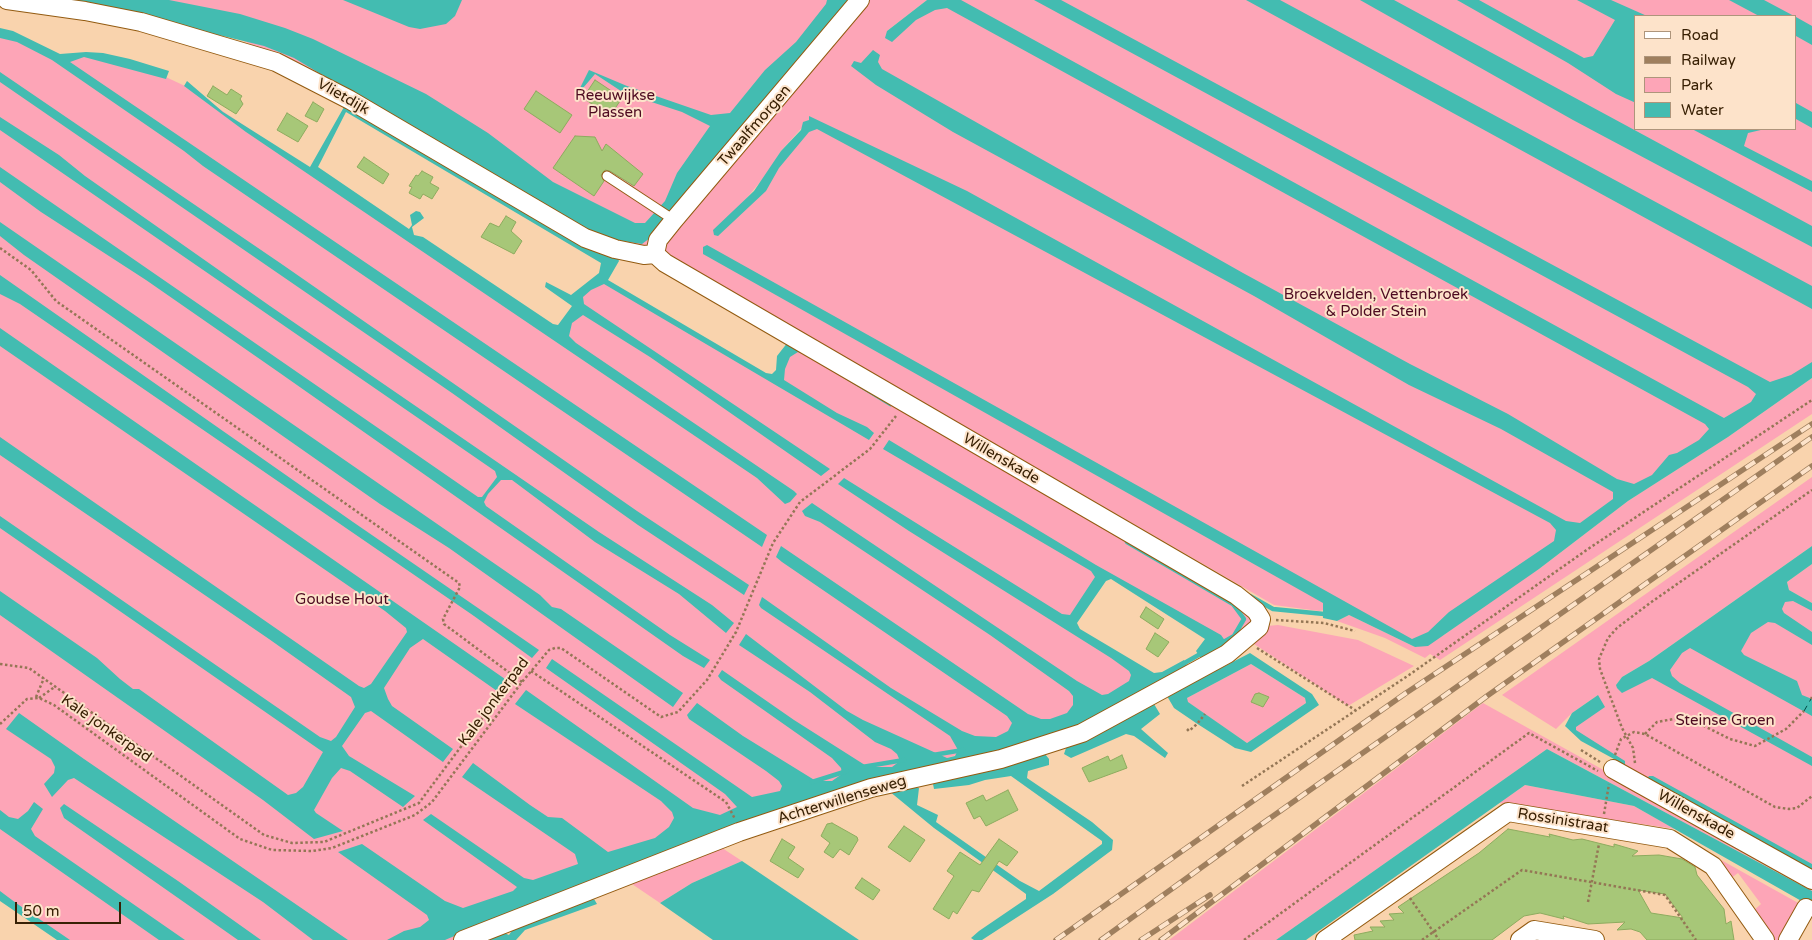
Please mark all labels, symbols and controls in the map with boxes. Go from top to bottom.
legend [1634,15,1797,130]
text: Road [1681,26,1719,44]
text: Railway [1681,51,1736,69]
street label: Vlietdijk [314,75,372,119]
text: Park [1681,76,1713,94]
street label: Twaalfmorgen [715,82,795,170]
park label: Reeuwijkse Plassen [575,87,655,122]
text: Water [1681,101,1724,119]
park label: Broekvelden, Vettenbroek & Polder Stein [1284,286,1468,321]
street label: Willenskade [959,430,1043,488]
park label: Goudse Hout [295,591,389,609]
street label: Kale jonkerpad [455,654,533,750]
street label: Kale jonkerpad [57,691,155,767]
park label: Steinse Groen [1675,712,1775,730]
street label: Achterwillenseweg [775,772,909,828]
street label: Willenskade [1654,786,1738,844]
street label: Rossinistraat [1516,805,1610,837]
scale bar [18,892,124,924]
text: 50 m [23,902,60,920]

